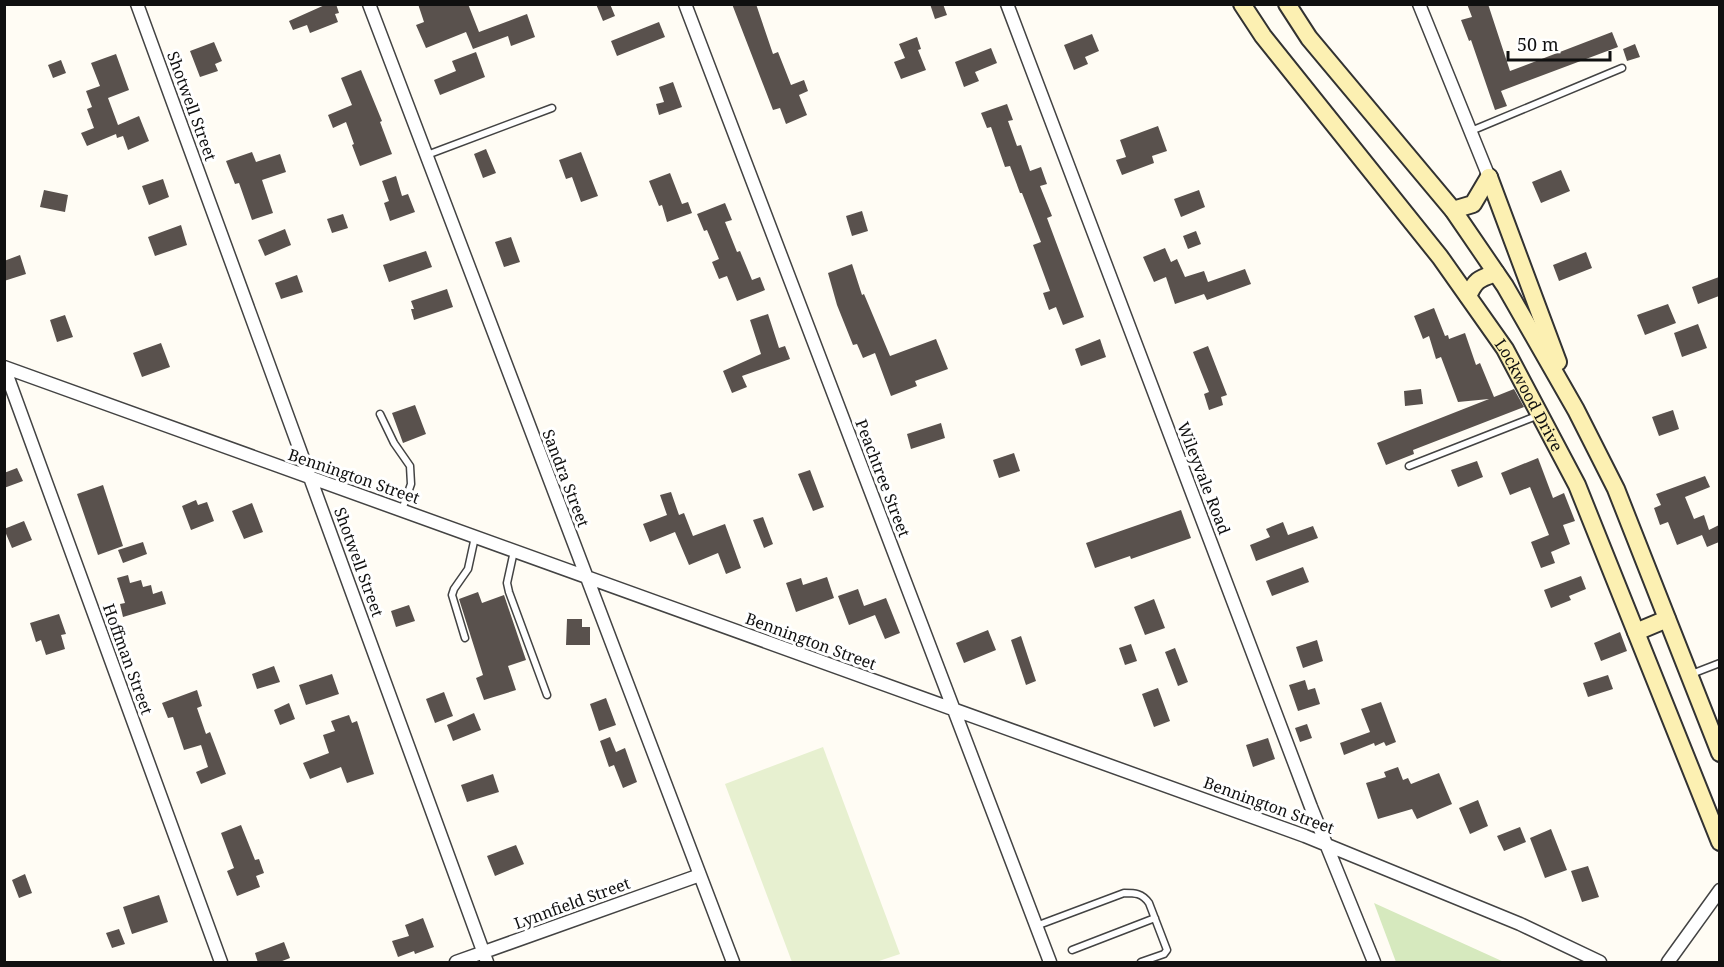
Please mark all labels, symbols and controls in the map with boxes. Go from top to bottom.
scale bar [1508,24,1610,62]
text: 50 m [1517,32,1559,56]
street label: Shotwell Street [162,48,222,164]
street label: Lockwood Drive [1490,334,1568,455]
street label: Peachtree Street [850,416,916,540]
street label: Wileyvale Road [1172,419,1236,538]
street label: Sandra Street [537,426,595,530]
street label: Bennington Street [285,443,423,509]
street label: Shotwell Street [329,504,389,620]
street label: Hoffman Street [98,601,158,718]
street label: Bennington Street [743,607,880,675]
street label: Bennington Street [1201,771,1338,839]
street label: Lynnfield Street [511,872,633,934]

